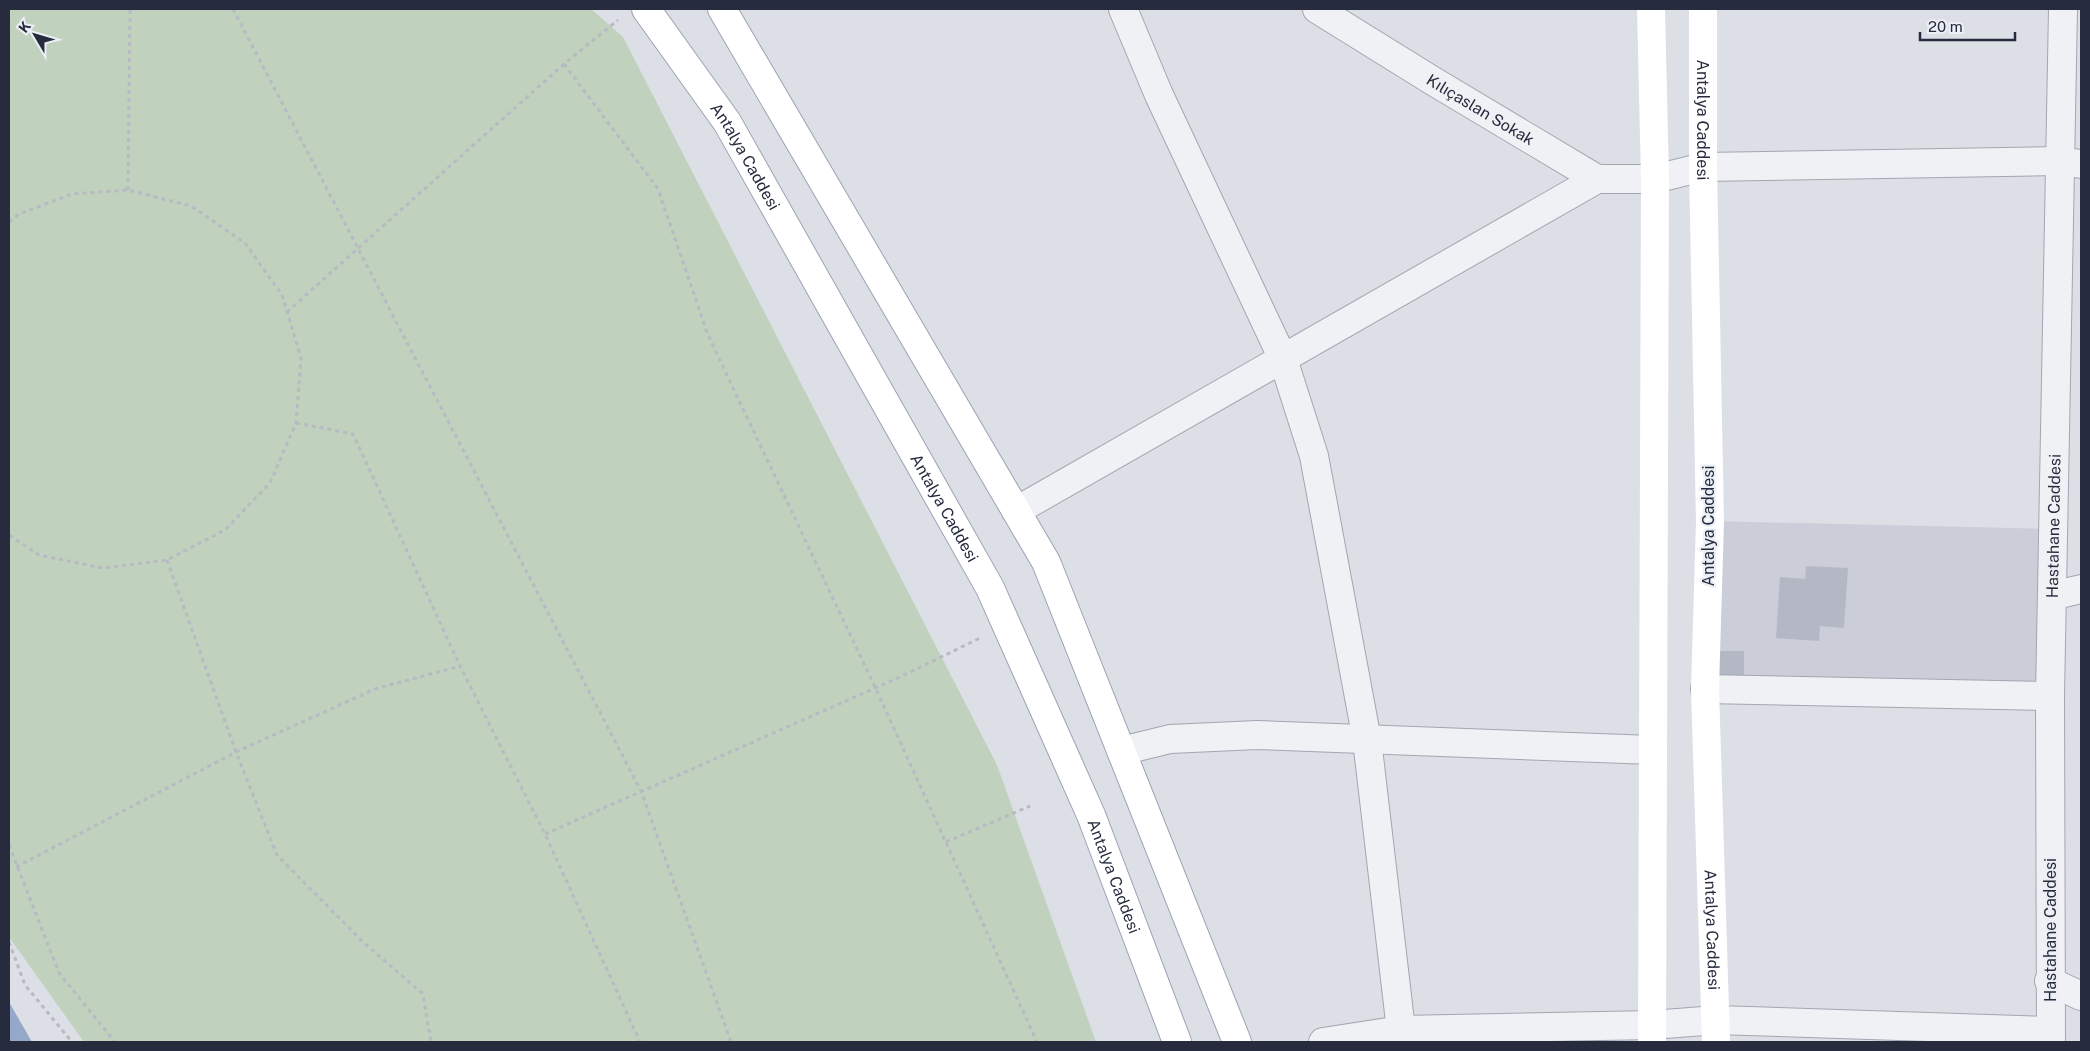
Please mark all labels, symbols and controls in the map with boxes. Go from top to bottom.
north arrow [10,10,60,60]
scale bar [1920,10,2015,42]
text: K [15,18,34,36]
text: 20 m [1928,18,1963,35]
street label: Antalya Caddesi [1693,60,1712,181]
street label: Kılıçaslan Sokak [1423,70,1538,149]
street label: Antalya Caddesi [706,99,784,213]
street label: Antalya Caddesi [906,451,982,565]
street label: Hastahane Caddesi [2043,454,2065,598]
street label: Antalya Caddesi [1699,466,1718,586]
street label: Antalya Caddesi [1083,816,1144,936]
street label: Hastahane Caddesi [2041,858,2060,1002]
street label: Antalya Caddesi [1701,869,1723,990]

